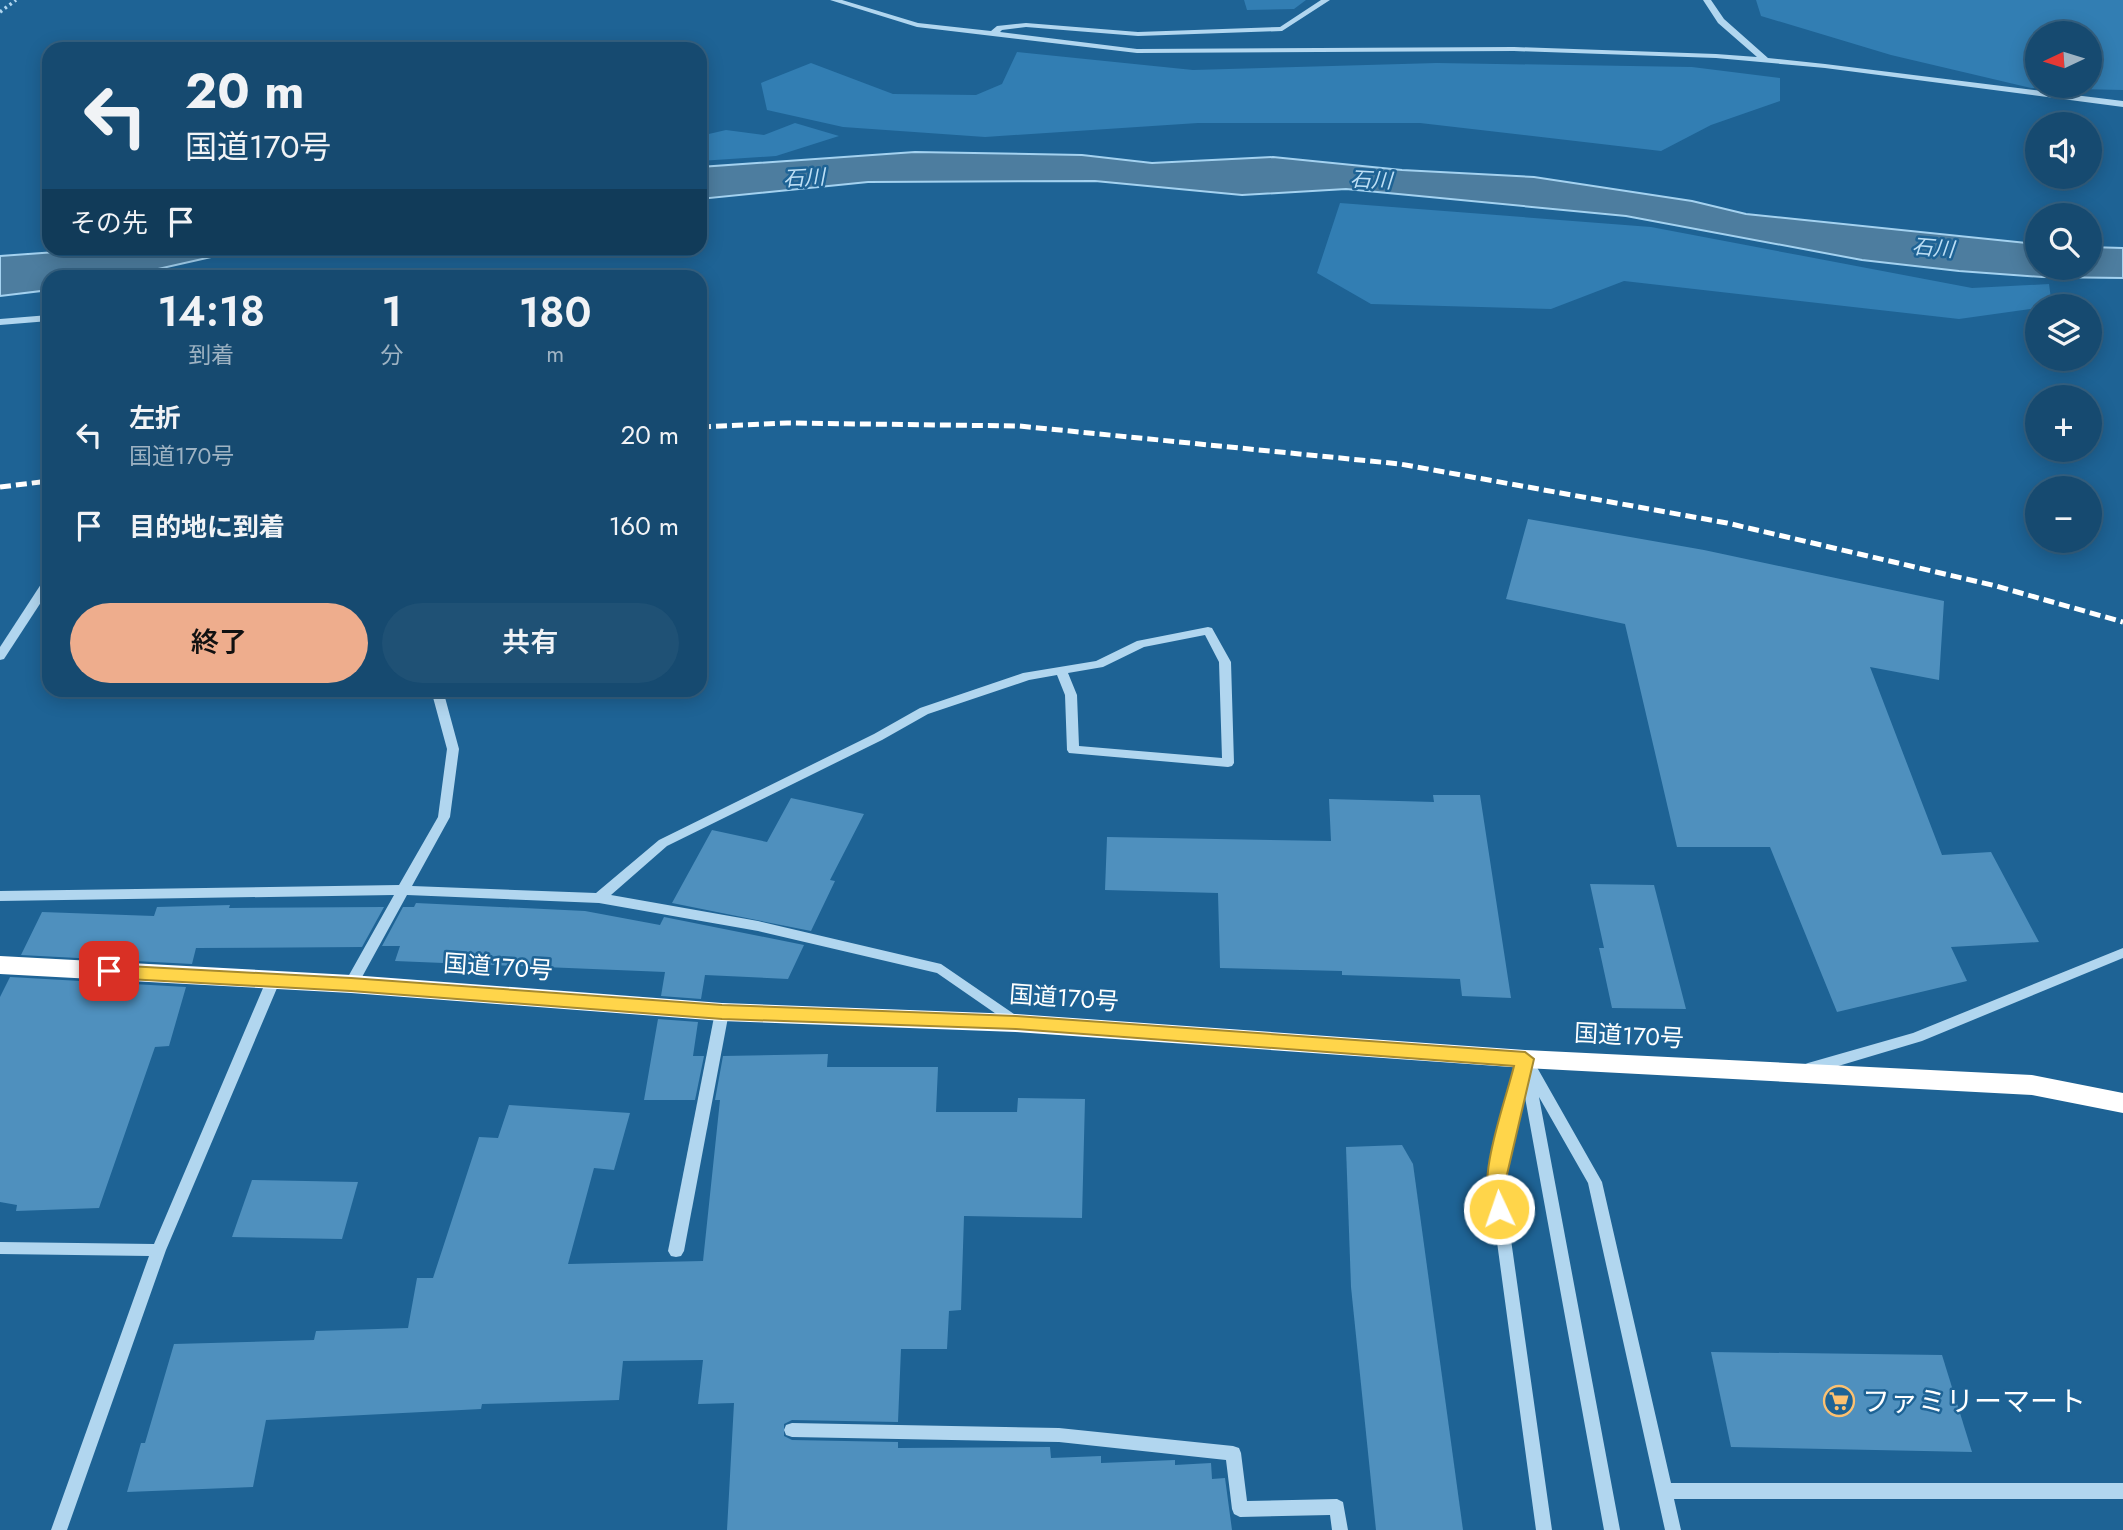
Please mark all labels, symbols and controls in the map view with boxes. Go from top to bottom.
north arrow [2025,21,2102,98]
map controls [2025,21,2102,553]
text: 20 m [185,56,304,126]
icon: left [70,70,161,161]
button: sound [2025,112,2102,189]
text: 国道170号 [185,124,331,170]
water label: 石川 [782,162,828,194]
water label: 石川 [1349,164,1395,196]
icon: arrive [162,203,200,241]
button: search [2025,203,2102,280]
text: その先 [70,204,148,242]
water label: 石川 [1911,231,1957,265]
text: 14:18 [157,281,265,342]
text: 1 [382,281,402,342]
text: 180 [519,282,592,343]
button: layers [2025,294,2102,371]
text: m [546,337,564,371]
text: 到着 [188,338,234,372]
text: 分 [380,338,403,372]
button: + [2025,385,2102,462]
text: 左折 [129,399,181,437]
icon: left [70,416,108,454]
text: 20 m [621,416,679,454]
text: 国道170号 [129,439,234,473]
button: − [2025,476,2102,553]
icon: arrive [70,507,108,545]
text: 160 m [609,507,679,545]
text: 目的地に到着 [129,508,285,546]
button: 終了 [70,603,368,683]
button: 共有 [382,603,679,683]
pin [79,941,139,1001]
street label: 国道170号 [442,945,554,988]
icon: arrive [90,952,128,990]
street label: 国道170号 [1008,976,1120,1019]
street label: 国道170号 [1573,1015,1685,1056]
position arrow [1462,1172,1536,1246]
place label: ファミリーマート [1862,1381,2086,1422]
supermarket icon: ファミリーマート [1822,1384,1856,1418]

